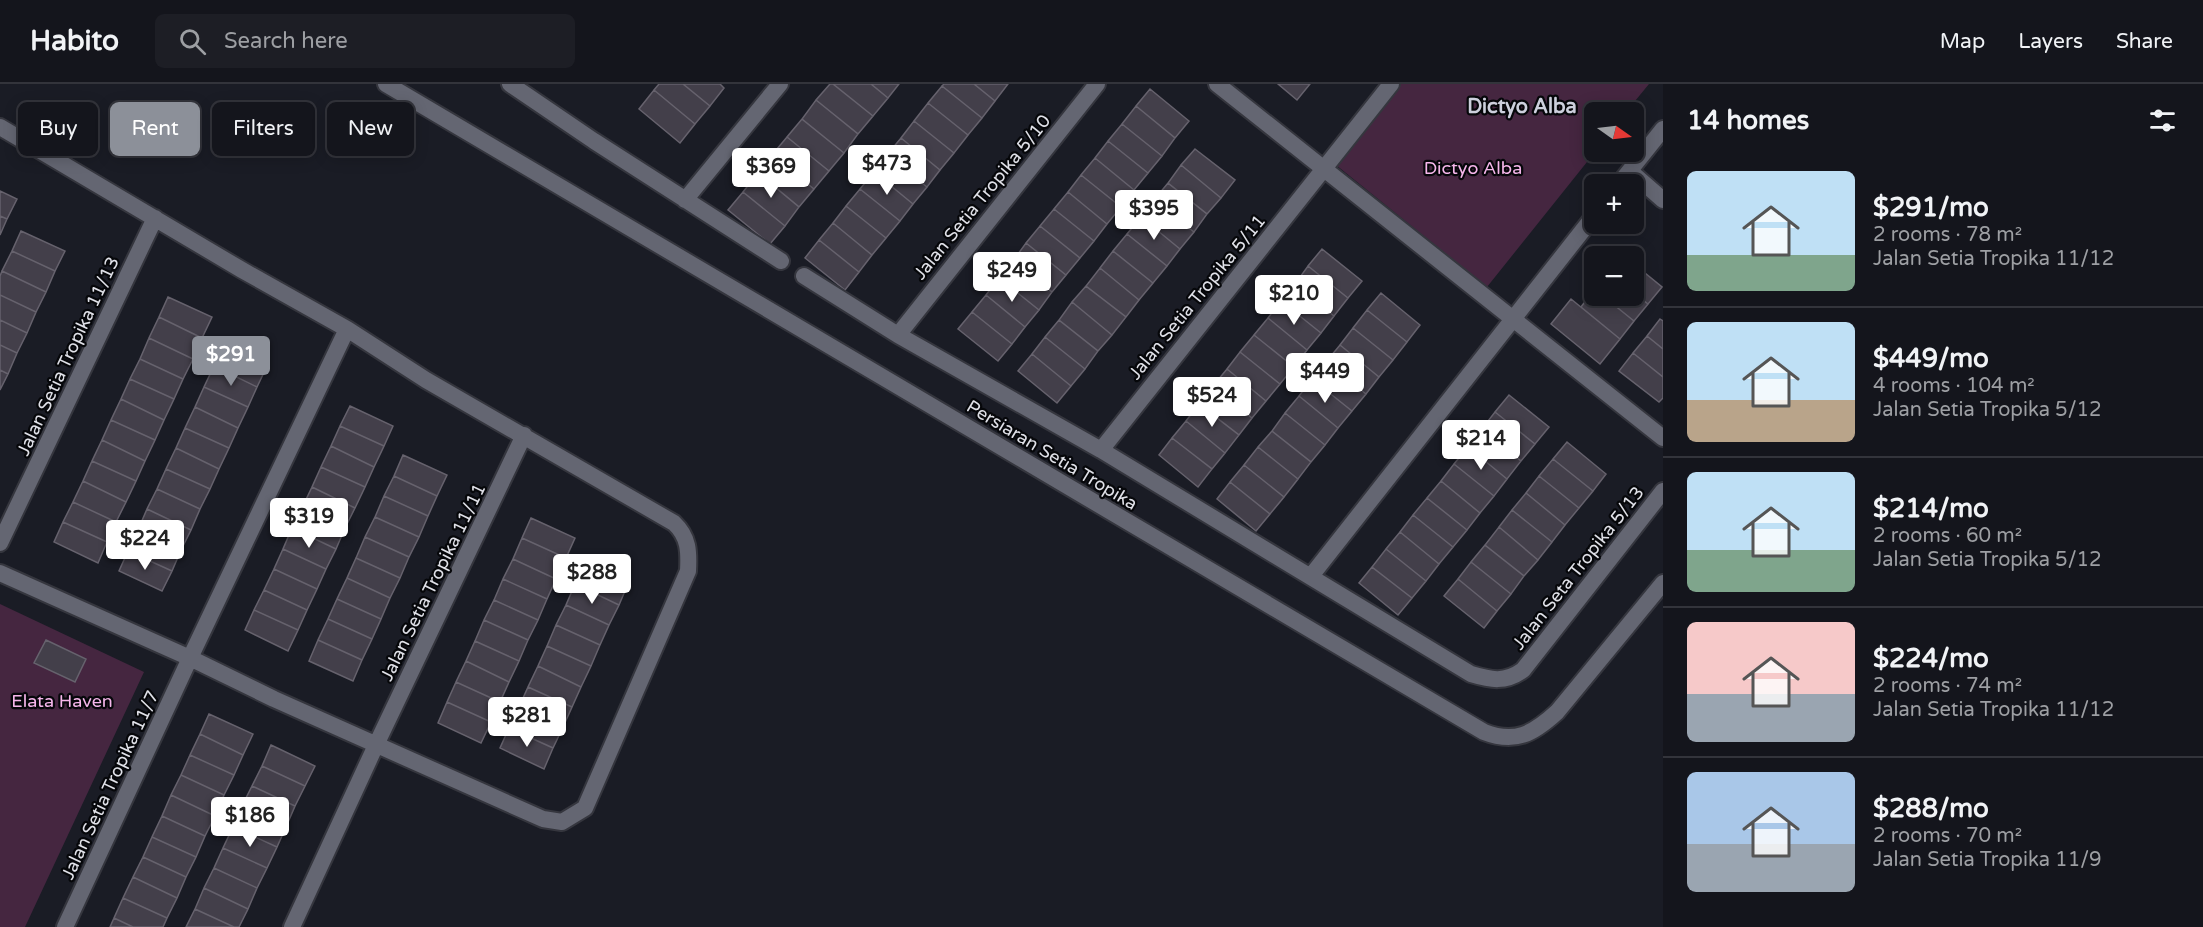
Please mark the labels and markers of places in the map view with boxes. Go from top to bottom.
pin: $473 [851,145,923,196]
pin: $369 [735,148,807,199]
pin: $395 [1118,190,1190,241]
pin: $249 [976,252,1048,303]
pin: $210 [1258,275,1330,326]
pin: $291 [195,336,267,387]
pin: $449 [1289,353,1361,404]
pin: $524 [1176,377,1248,428]
pin: $214 [1445,420,1517,471]
pin: $319 [273,498,345,549]
pin: $224 [109,520,181,571]
pin: $288 [556,554,628,605]
pin: $281 [491,697,563,748]
pin: $186 [214,797,286,848]

